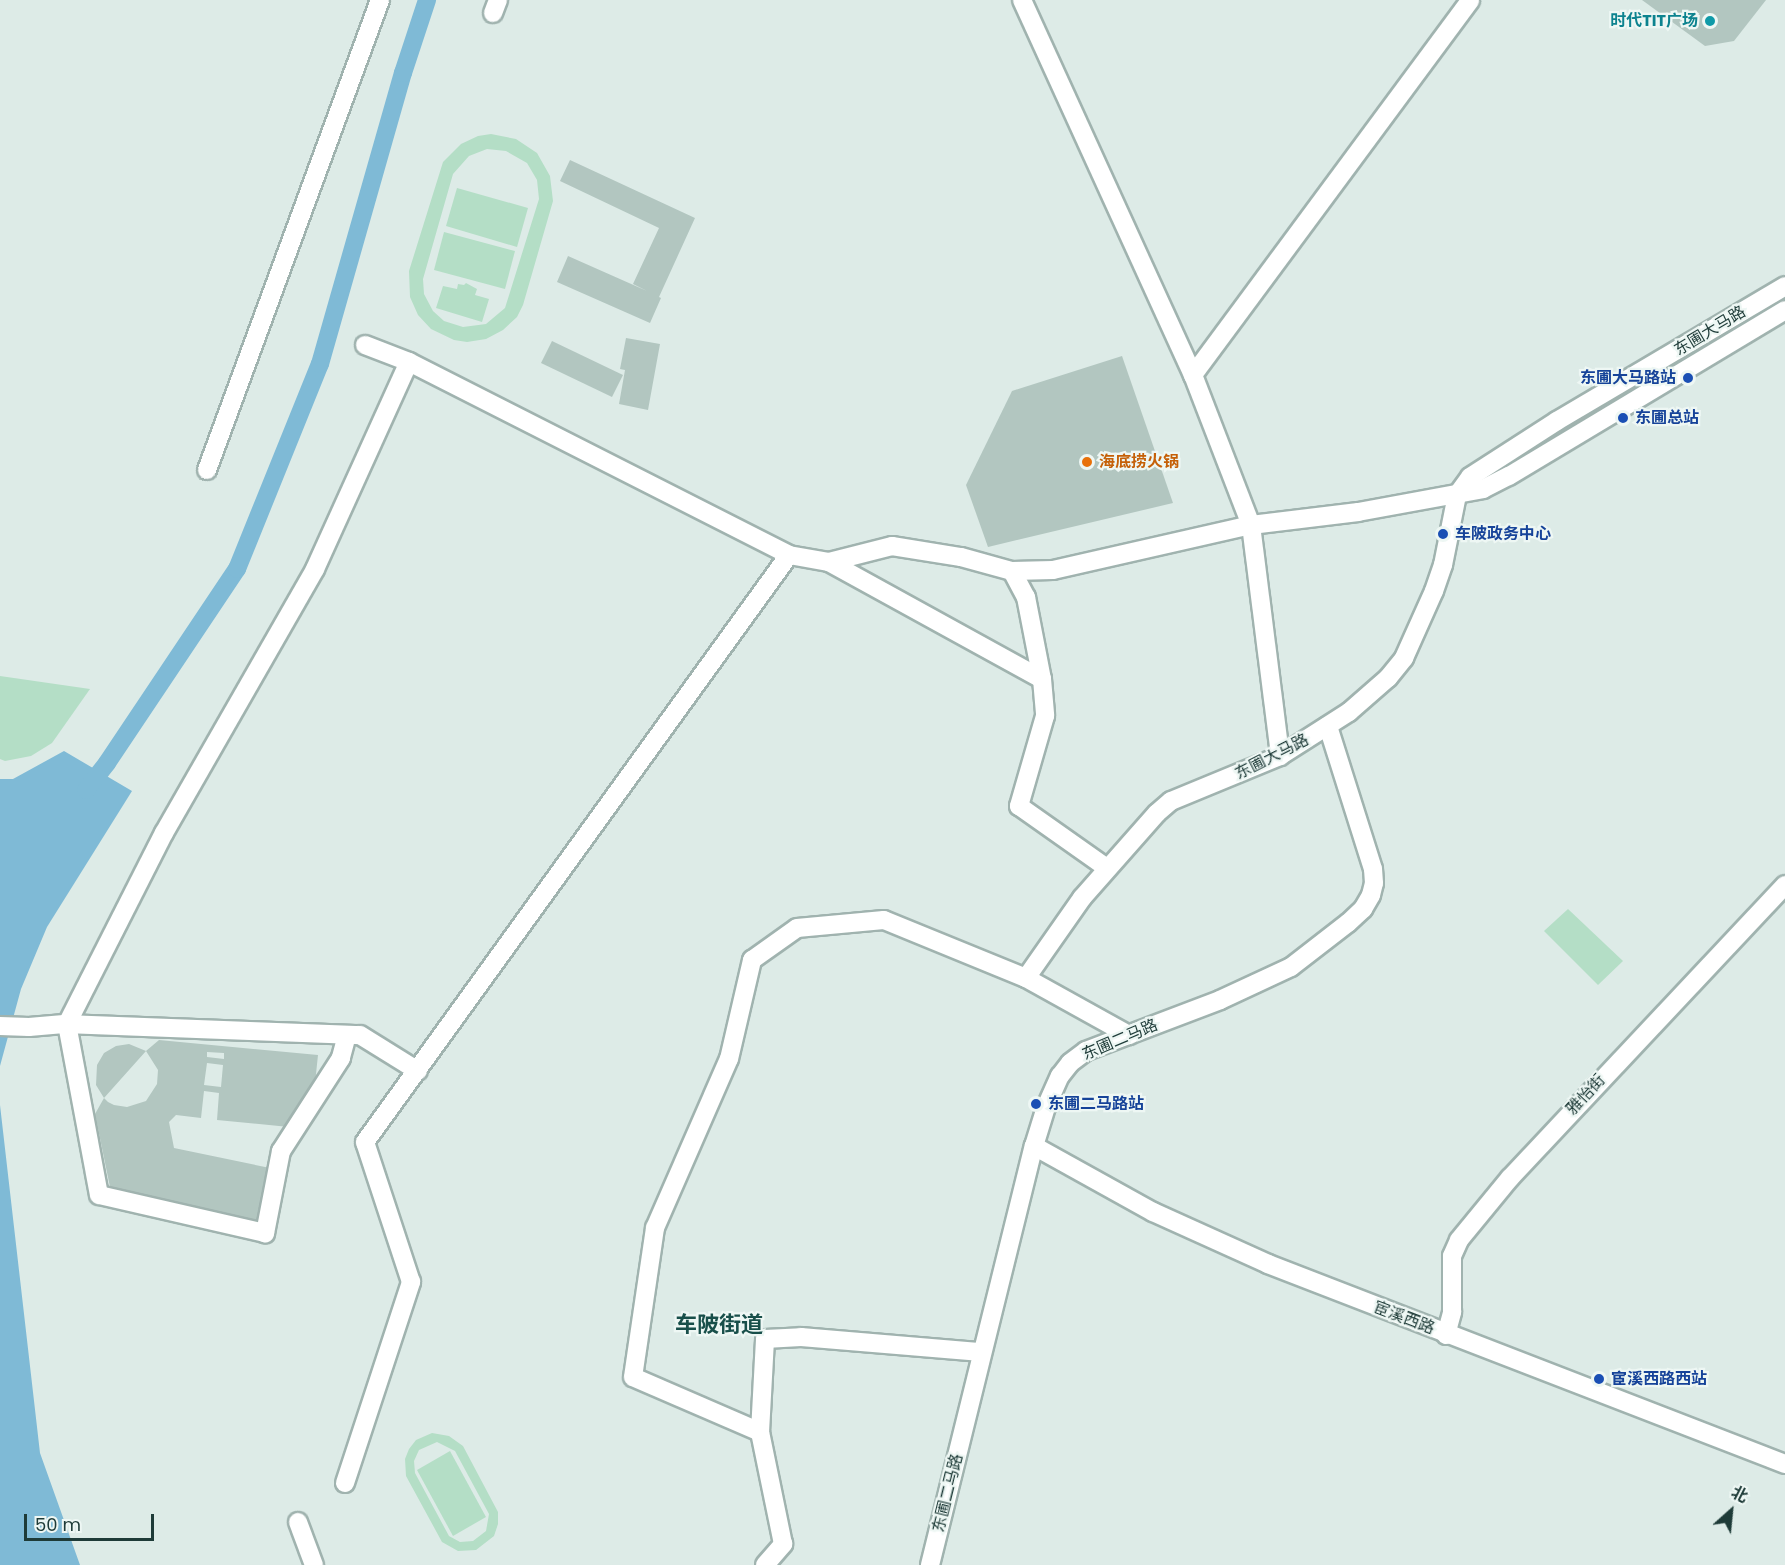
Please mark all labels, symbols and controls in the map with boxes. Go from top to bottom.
place label: 时代TIT广场 [1610,11,1698,31]
marker: 时代TIT广场 [1703,14,1717,28]
street label: 东圃大马路 [1671,302,1749,360]
place label: 东圃大马路站 [1580,368,1676,388]
marker: 东圃大马路站 [1681,371,1695,385]
place label: 东圃总站 [1635,408,1699,428]
marker: 东圃总站 [1616,411,1630,425]
place label: 海底捞火锅 [1099,452,1179,472]
marker: 海底捞火锅 [1080,455,1094,469]
place label: 车陂政务中心 [1455,524,1551,544]
marker: 车陂政务中心 [1436,527,1450,541]
street label: 东圃大马路 [1232,730,1312,784]
street label: 东圃二马路 [1079,1016,1161,1064]
street label: 雅怡街 [1563,1071,1609,1119]
place label: 东圃二马路站 [1048,1094,1144,1114]
marker: 东圃二马路站 [1029,1097,1043,1111]
street label: 宦溪西路 [1371,1298,1437,1338]
district label: 车陂街道 [675,1312,763,1338]
place label: 宦溪西路西站 [1611,1369,1707,1389]
marker: 宦溪西路西站 [1592,1372,1606,1386]
street label: 东圃二马路 [929,1452,967,1534]
north arrow [1701,1481,1761,1541]
text: 北 [1727,1481,1752,1508]
scale bar [27,1502,158,1540]
text: 50 m [35,1512,81,1537]

